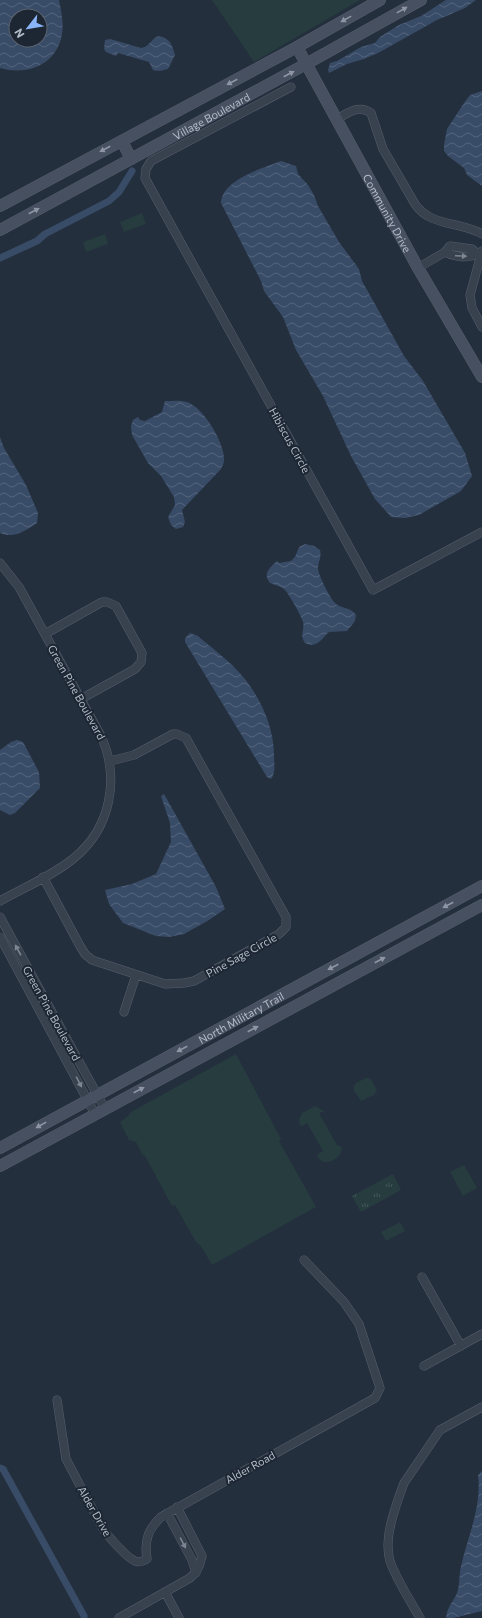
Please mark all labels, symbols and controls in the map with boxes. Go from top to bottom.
one-way arrow [397,7,408,14]
north arrow [8,8,48,48]
one-way arrow [340,15,352,22]
text: N [11,27,27,40]
one-way arrow [283,70,295,77]
one-way arrow [227,78,238,85]
street label: Village Boulevard [170,89,252,142]
one-way arrow [100,146,111,153]
street label: Community Drive [361,171,415,254]
one-way arrow [28,208,40,214]
one-way arrow [455,253,468,259]
street label: Hibiscus Circle [267,405,313,475]
street label: Green Pine Boulevard [46,642,108,742]
one-way arrow [442,902,454,908]
street label: Pine Sage Circle [204,930,279,980]
one-way arrow [15,944,21,956]
one-way arrow [374,957,386,964]
street label: Green Pine Boulevard [21,963,83,1063]
one-way arrow [328,963,339,970]
street label: North Military Trail [196,989,286,1046]
one-way arrow [248,1025,259,1032]
one-way arrow [176,1045,188,1052]
one-way arrow [75,1076,82,1088]
one-way arrow [133,1087,145,1093]
one-way arrow [36,1122,47,1128]
street label: Alder Road [223,1448,277,1486]
street label: Alder Drive [75,1484,115,1538]
one-way arrow [179,1537,186,1548]

